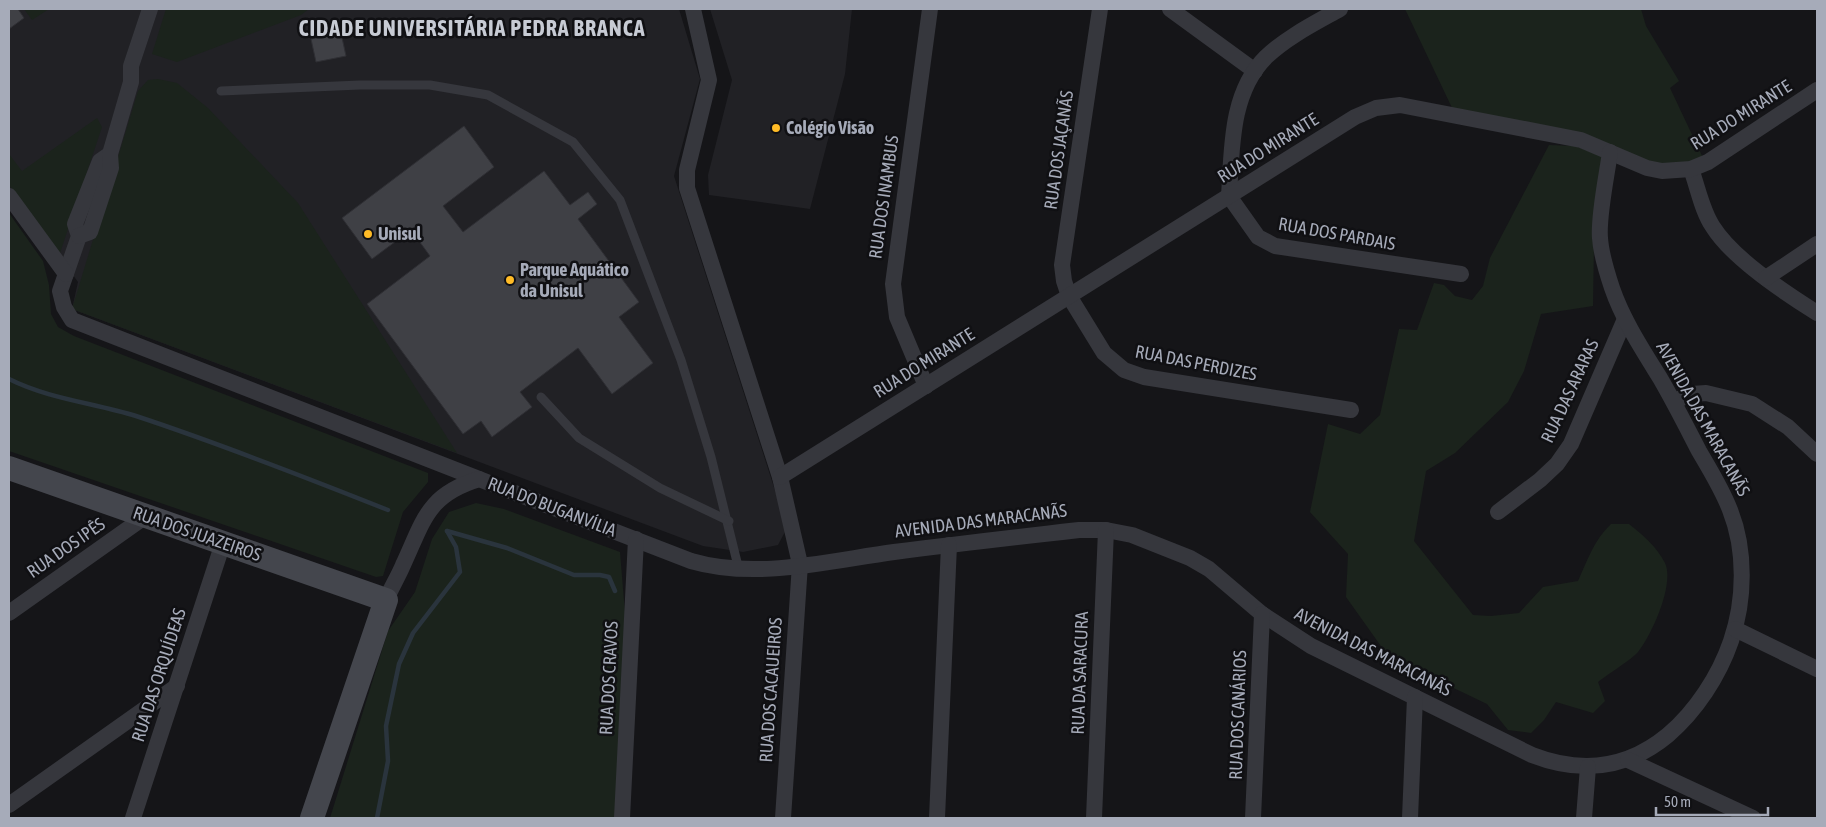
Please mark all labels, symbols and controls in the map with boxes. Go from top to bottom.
district label: CIDADE UNIVERSITÁRIA PEDRA BRANCA [299,15,646,41]
street label: RUA DO MIRANTE [1687,75,1795,154]
street label: RUA DOS JAÇANÃS [1040,89,1077,211]
street label: RUA DO MIRANTE [1214,108,1322,187]
place label: Colégio Visão [786,117,874,138]
marker: Colégio Visão [770,122,782,134]
street label: RUA DOS INAMBUS [864,133,903,260]
street label: RUA DOS PARDAIS [1277,213,1398,254]
place label: Unisul [378,223,422,244]
marker: Unisul [362,228,374,240]
place label: Parque Aquático da Unisul [520,259,629,301]
marker: Parque Aquático da Unisul [504,274,516,286]
street label: RUA DO MIRANTE [870,323,978,402]
street label: RUA DAS ARARAS [1536,335,1603,446]
street label: AVENIDA DAS MARACANÃS [1652,338,1755,500]
street label: RUA DAS PERDIZES [1134,340,1259,385]
street label: RUA DO BUGANVÍLIA [485,472,620,541]
street label: AVENIDA DAS MARACANÃS [894,499,1069,541]
street label: RUA DOS JUAZEIROS [130,502,264,565]
street label: RUA DOS IPÊS [23,513,109,582]
street label: AVENIDA DAS MARACANÃS [1291,603,1455,700]
street label: RUA DAS ORQUÍDEAS [127,605,190,744]
street label: RUA DA SARACURA [1067,611,1092,735]
street label: RUA DOS CACAUEIROS [755,616,786,763]
street label: RUA DOS CRAVOS [595,620,622,735]
street label: RUA DOS CANÁRIOS [1225,649,1250,780]
scale bar [1656,784,1768,816]
text: 50 m [1664,793,1691,810]

